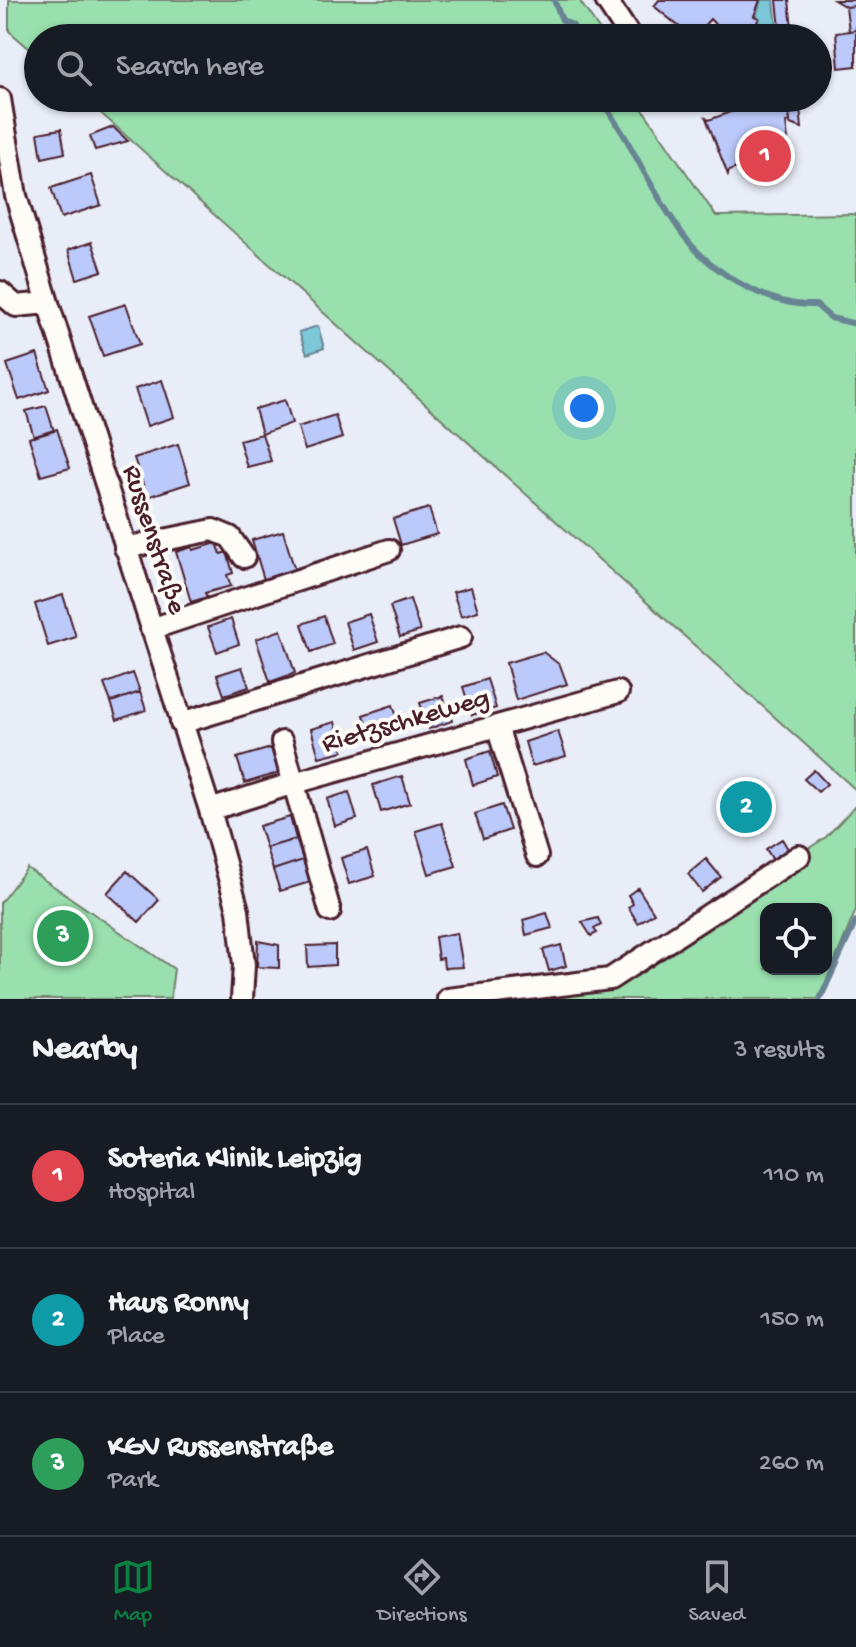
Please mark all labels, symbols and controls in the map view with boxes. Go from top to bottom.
search box [24,24,832,112]
icon: search [52,46,96,90]
text: Search here [116,51,264,86]
pin: 1 [739,126,791,186]
your location [564,388,604,428]
street label: Russenstraße [113,461,193,619]
street label: Rietzschkeweg [318,682,494,762]
pin: 2 [720,777,772,837]
map controls [760,903,832,975]
button: locate [760,903,832,975]
pin: 3 [37,906,89,966]
text: Nearby [32,1031,137,1071]
text: 3 results [734,1036,824,1067]
text: Soteria Klinik Leipzig [108,1143,362,1178]
text: 1 [53,1161,63,1192]
text: 110 m [764,1161,824,1192]
text: Hospital [108,1178,195,1209]
text: Haus Ronny [108,1287,249,1322]
text: 2 [52,1305,64,1336]
text: 150 m [760,1305,824,1336]
text: Place [108,1322,165,1353]
text: KGV Russenstraße [108,1431,333,1466]
text: 3 [51,1449,65,1480]
text: 260 m [759,1449,824,1480]
text: Park [108,1466,158,1497]
tab: Map [111,1555,155,1629]
tab: Directions [377,1555,467,1629]
tab: Saved [689,1555,745,1629]

